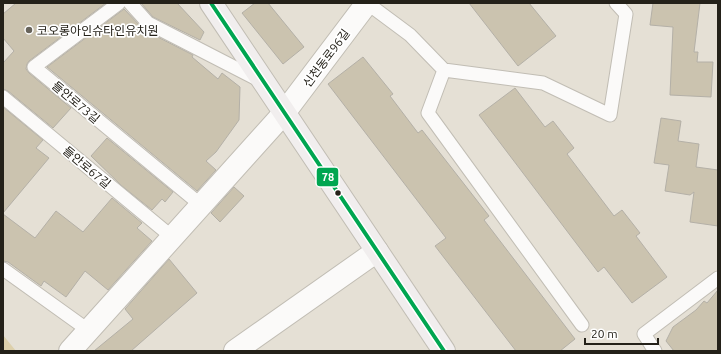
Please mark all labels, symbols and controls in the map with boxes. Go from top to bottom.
place label: 코오롱아인슈타인유치원 [37,24,158,37]
marker: 코오롱아인슈타인유치원 [24,25,34,35]
street label: 신천동로96길 [300,27,352,89]
street label: 들안로73길 [50,78,102,126]
street label: 들안로67길 [61,143,113,191]
line badge: 78 [316,167,339,187]
text: 78 [322,171,334,183]
unlabelled marker [333,188,343,198]
scale bar [585,320,658,346]
text: 20 m [591,327,618,340]

